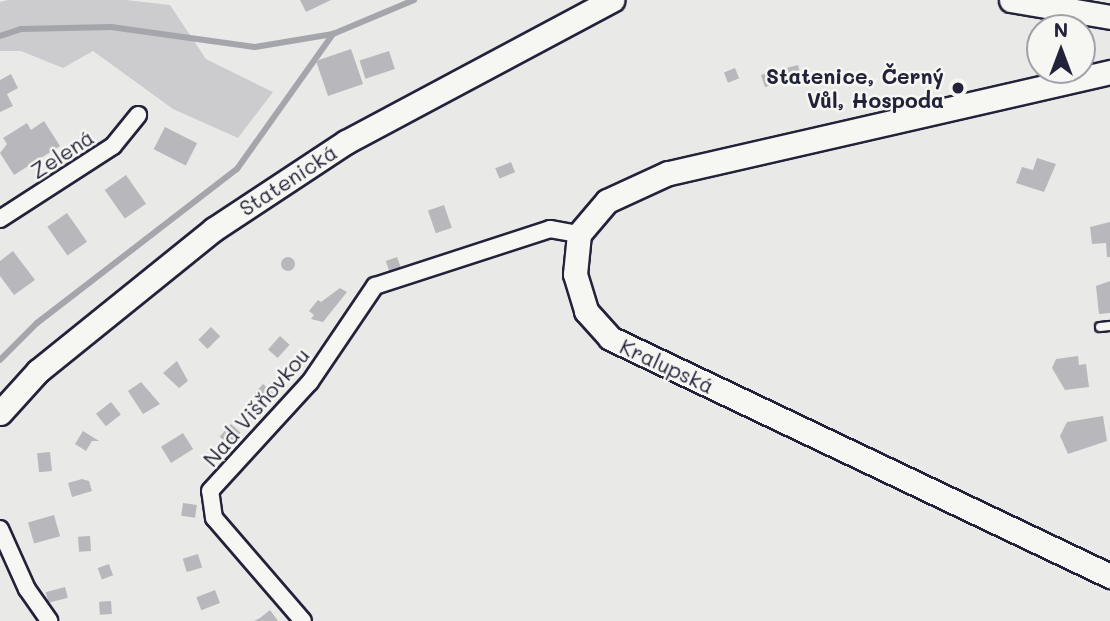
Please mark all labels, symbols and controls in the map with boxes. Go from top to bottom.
north arrow [1026,14,1096,84]
text: N [1054,17,1068,42]
place label: Statenice, Černý Vůl, Hospoda [766,63,944,113]
marker: Statenice, Černý Vůl, Hospoda [950,80,966,96]
street label: Zelená [26,124,98,184]
street label: Statenická [235,139,341,221]
street label: Kralupská [616,333,718,399]
street label: Nad Višňovkou [198,342,314,472]

